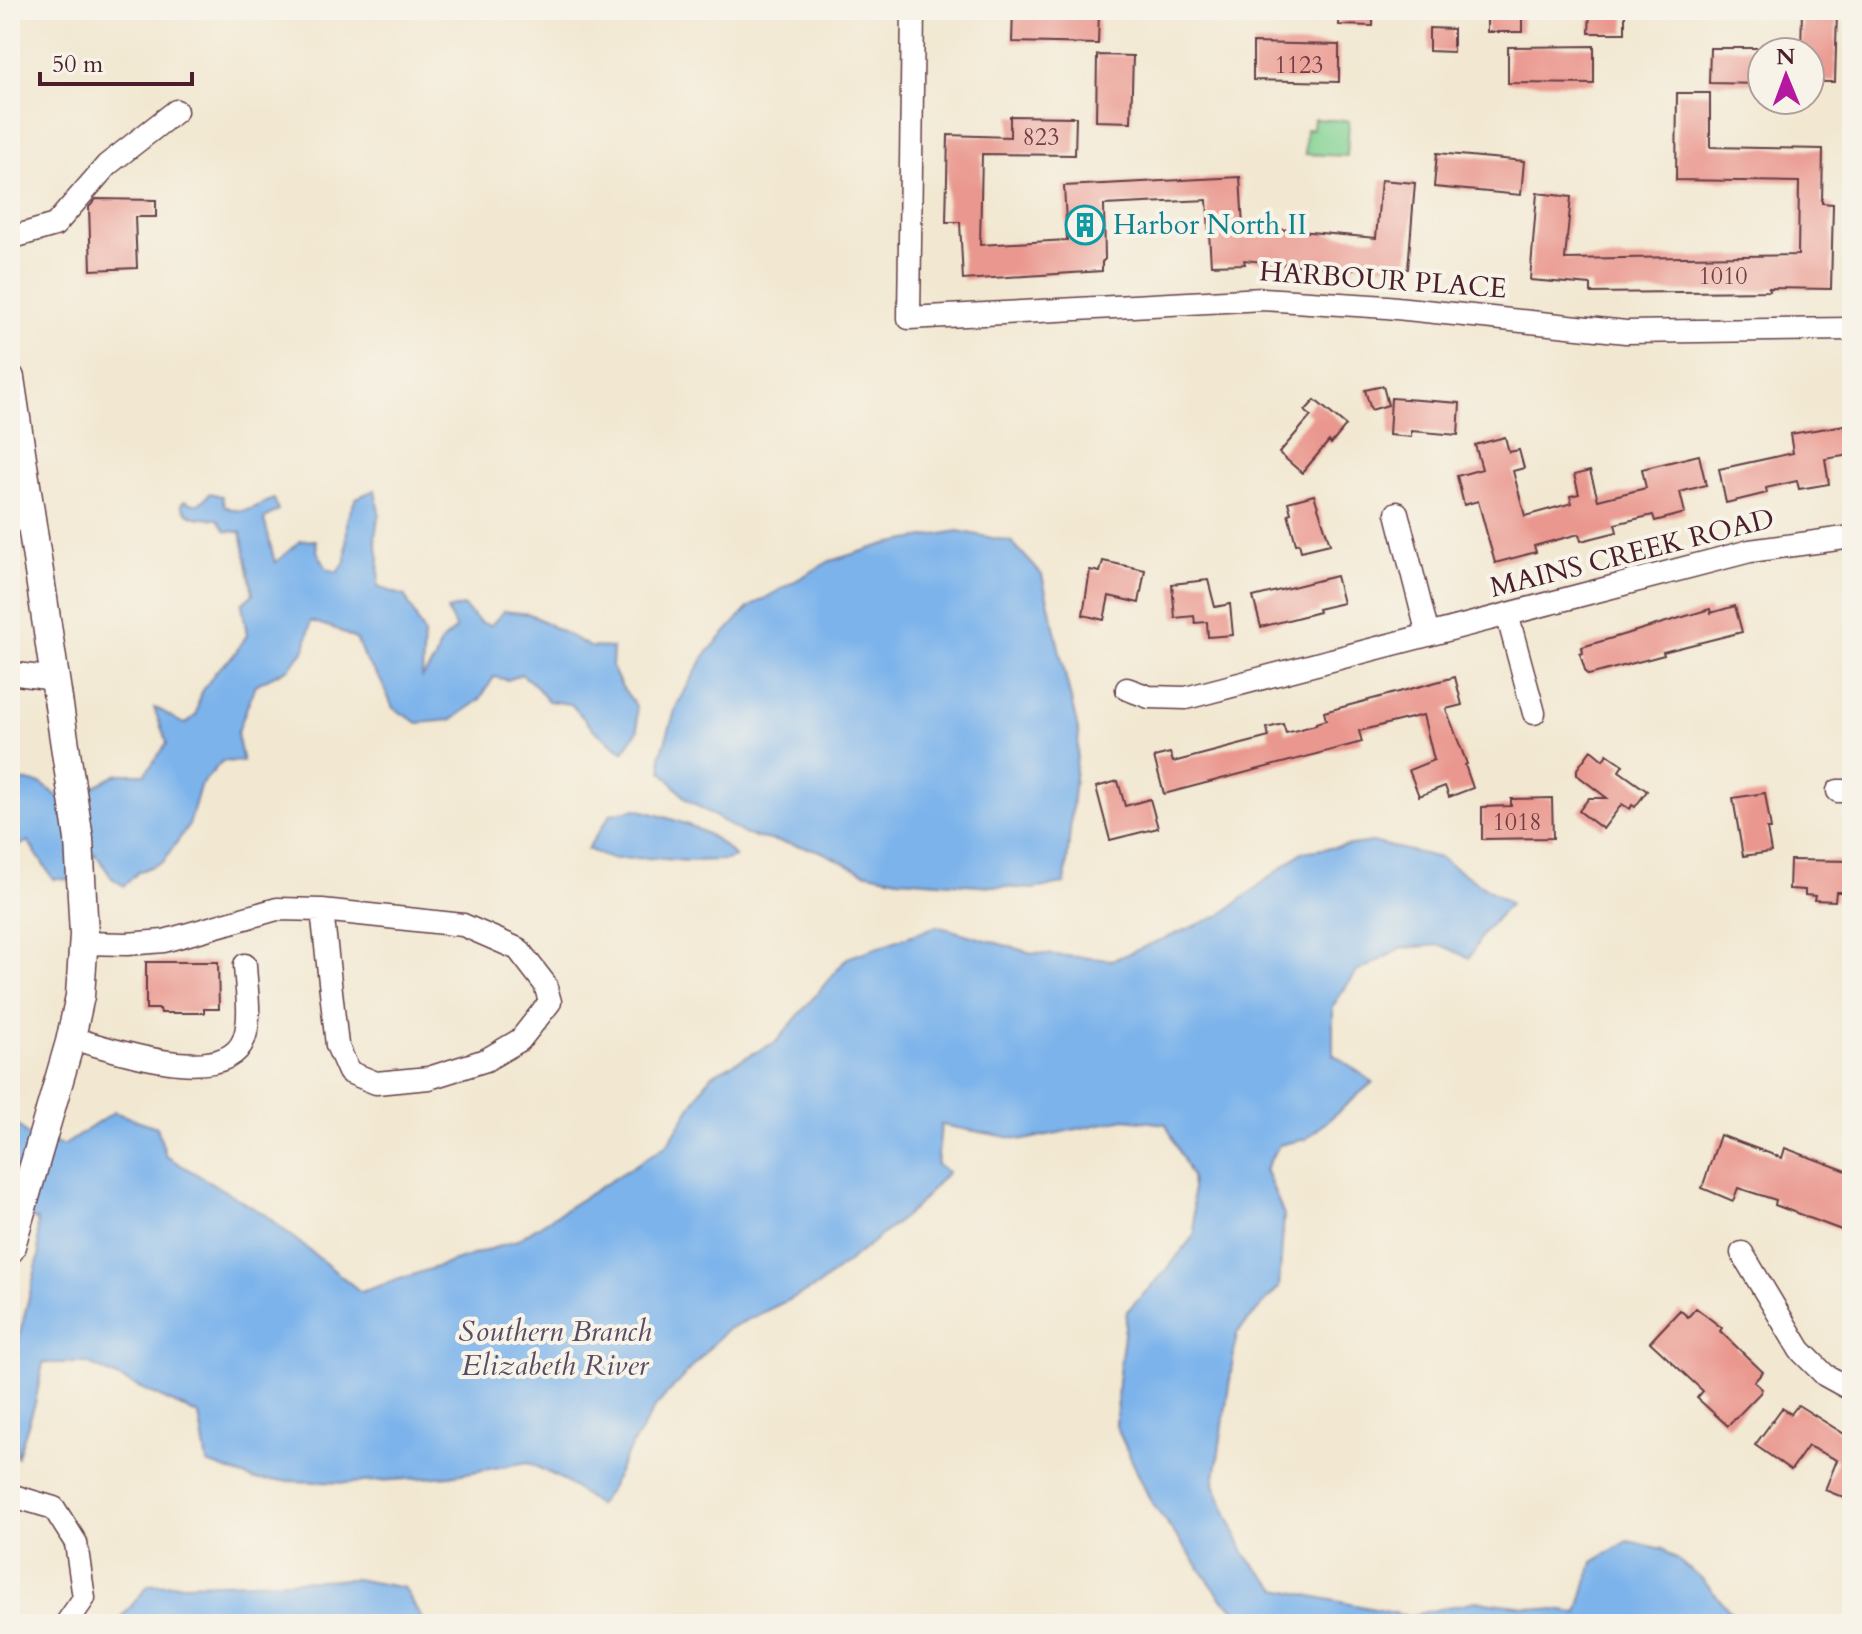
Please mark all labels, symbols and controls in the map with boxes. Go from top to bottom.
scale bar [40,36,192,86]
north arrow [1746,36,1826,116]
text: N [1776,42,1795,72]
text: 50 m [52,48,104,81]
house number: 1123 [1274,49,1324,82]
house number: 823 [1023,121,1059,154]
building icon: Harbor North II [1064,204,1106,246]
place label: Harbor North II [1113,206,1307,244]
street label: HARBOUR PLACE [1258,252,1508,308]
house number: 1010 [1698,260,1748,293]
street label: MAINS CREEK ROAD [1486,499,1778,607]
house number: 1018 [1492,806,1542,839]
water label: Southern Branch Elizabeth River [458,1311,652,1386]

